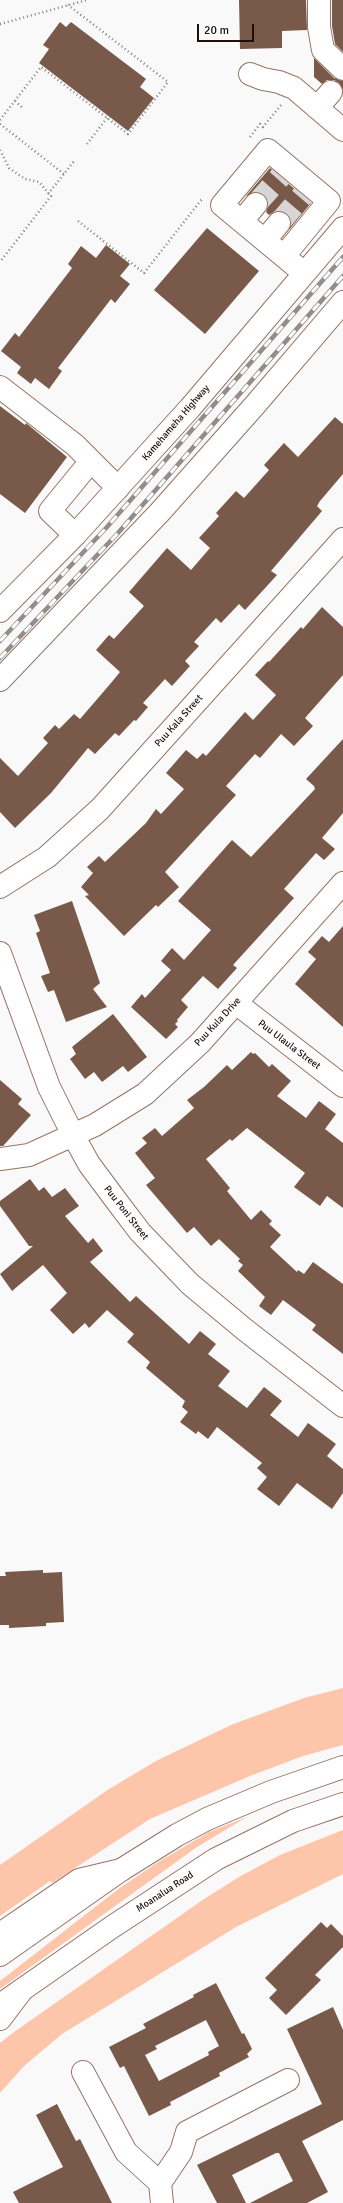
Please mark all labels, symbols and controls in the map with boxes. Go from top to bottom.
scale bar [199,16,256,42]
text: 20 m [204,23,229,38]
street label: Kamehameha Highway [140,382,212,464]
street label: Puu Kala Street [152,692,206,750]
street label: Puu Kula Drive [192,995,244,1049]
street label: Puu Ulaula Street [255,1018,323,1072]
street label: Puu Poni Street [101,1183,151,1243]
street label: Moanalua Road [134,1869,196,1915]

